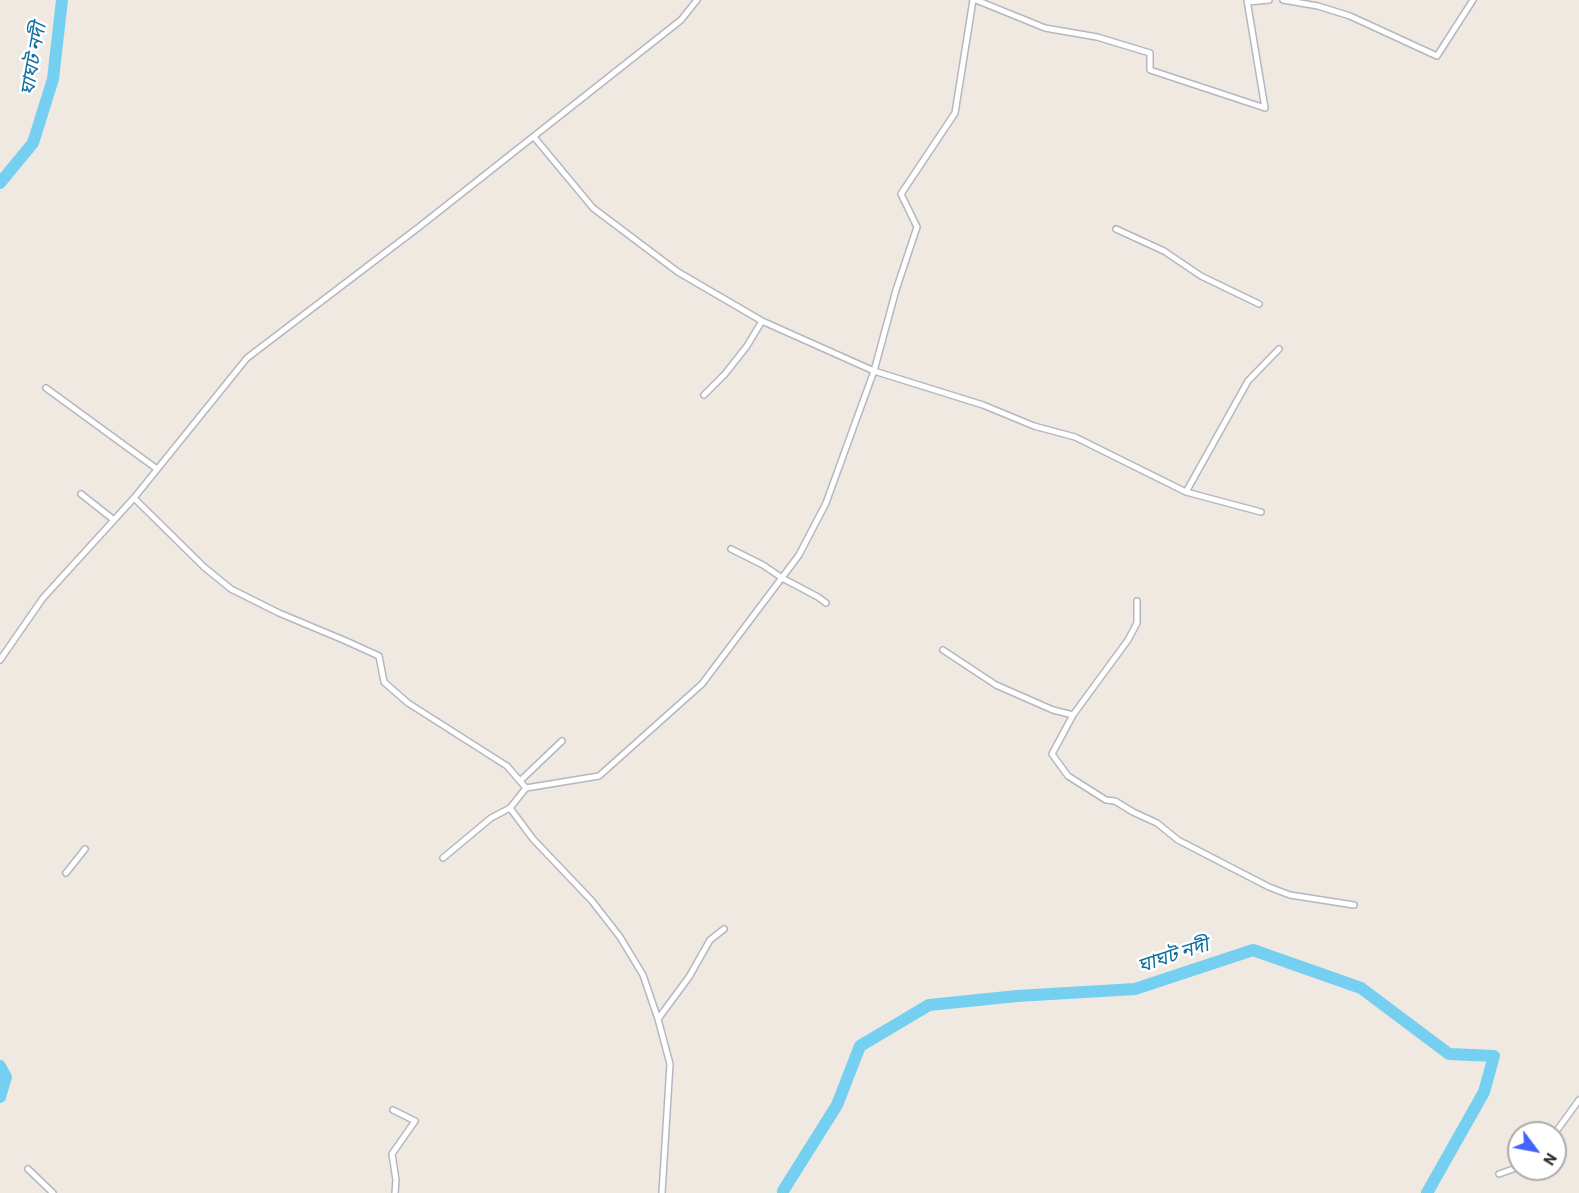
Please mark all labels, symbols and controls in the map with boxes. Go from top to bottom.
water label: ঘাঘট নদী [15,21,51,97]
water label: ঘাঘট নদী [1134,932,1212,978]
north arrow [1507,1121,1567,1181]
text: N [1540,1150,1562,1169]

